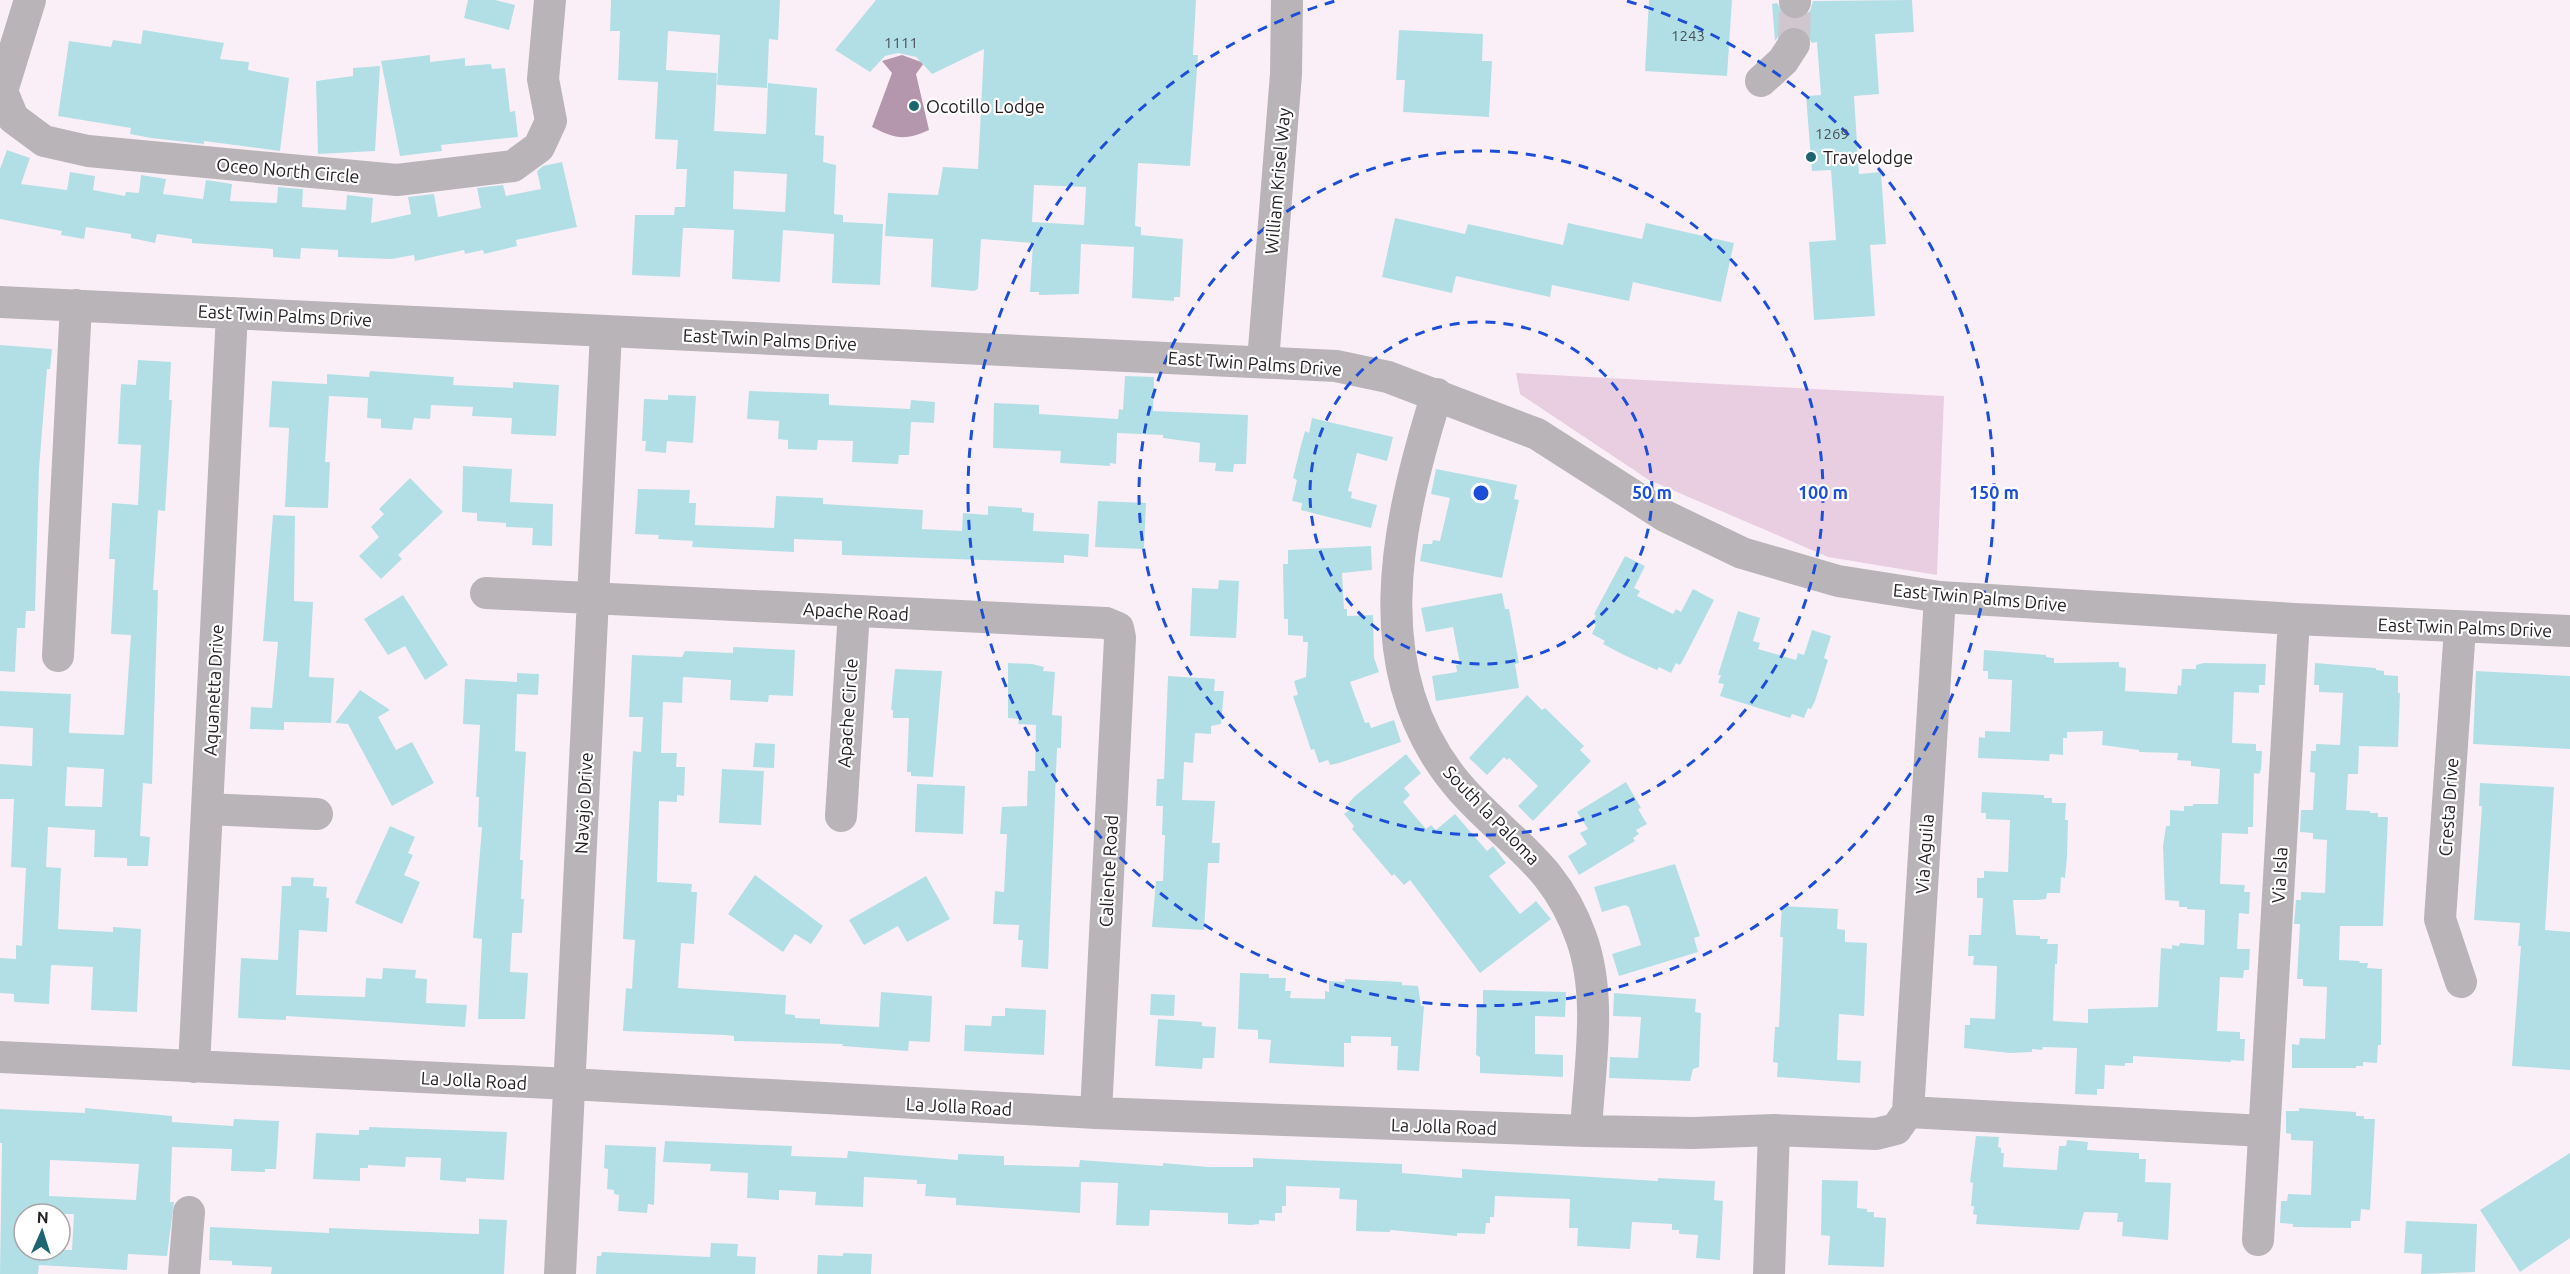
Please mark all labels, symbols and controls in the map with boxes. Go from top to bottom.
house number: 1243 [1671,27,1705,44]
house number: 1111 [884,34,918,51]
place label: Ocotillo Lodge [926,96,1045,116]
marker: Ocotillo Lodge [907,99,921,113]
street label: William Krisel Way [1261,107,1293,255]
house number: 1269 [1815,125,1849,142]
place label: Travelodge [1823,147,1913,167]
marker: Travelodge [1804,150,1818,164]
street label: Oceo North Circle [216,154,360,186]
street label: East Twin Palms Drive [197,300,373,330]
street label: East Twin Palms Drive [682,324,858,354]
street label: East Twin Palms Drive [1167,347,1343,379]
text: 50 m [1632,482,1672,502]
text: 100 m [1798,482,1848,502]
text: 150 m [1969,482,2019,502]
centre of rings [1471,483,1491,503]
street label: East Twin Palms Drive [1892,579,2068,615]
street label: Apache Road [803,598,909,624]
street label: East Twin Palms Drive [2377,614,2553,640]
street label: Aquanetta Drive [200,624,226,756]
street label: Apache Circle [833,658,861,768]
street label: Navajo Drive [570,752,596,854]
street label: Cresta Drive [2435,757,2461,857]
street label: South la Paloma [1440,761,1544,869]
street label: Via Aguila [1911,813,1937,895]
street label: Caliente Road [1095,814,1121,928]
street label: Via Isla [2268,846,2290,904]
street label: La Jolla Road [420,1067,528,1093]
street label: La Jolla Road [905,1093,1013,1119]
street label: La Jolla Road [1391,1114,1497,1138]
north arrow [12,1202,72,1262]
text: N [36,1208,49,1226]

